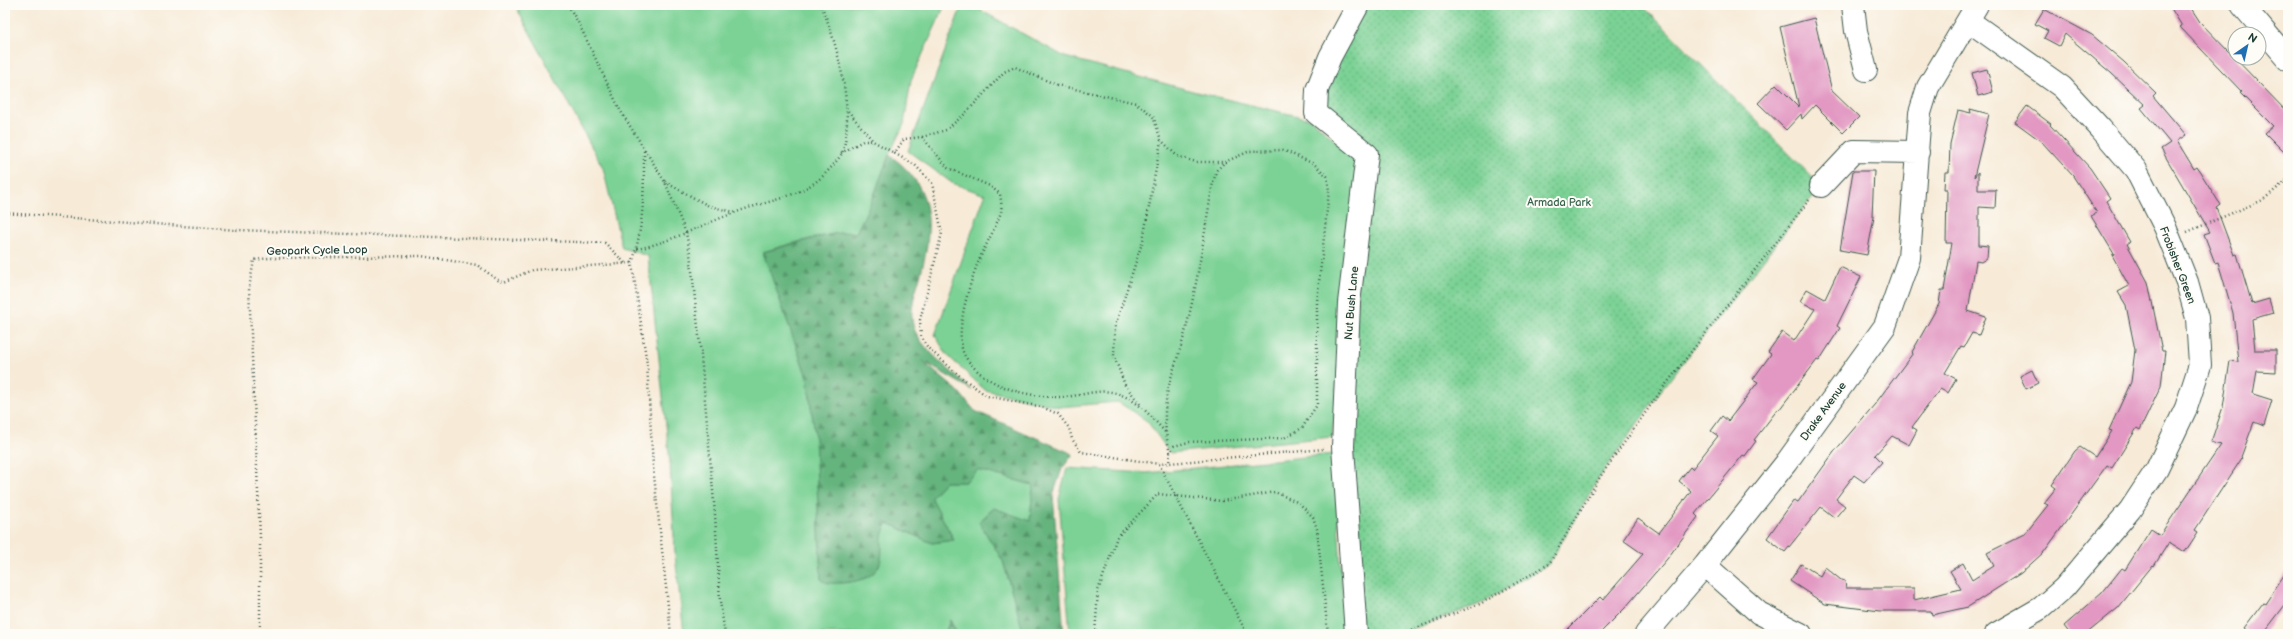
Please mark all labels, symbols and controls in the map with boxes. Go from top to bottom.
north arrow [2227,26,2267,66]
text: N [2245,30,2259,46]
park label: Armada Park [1527,196,1591,209]
street label: Frobisher Green [2157,225,2198,306]
street label: Geopark Cycle Loop [266,243,368,258]
street label: Nut Bush Lane [1342,265,1361,340]
street label: Drake Avenue [1798,379,1849,443]

